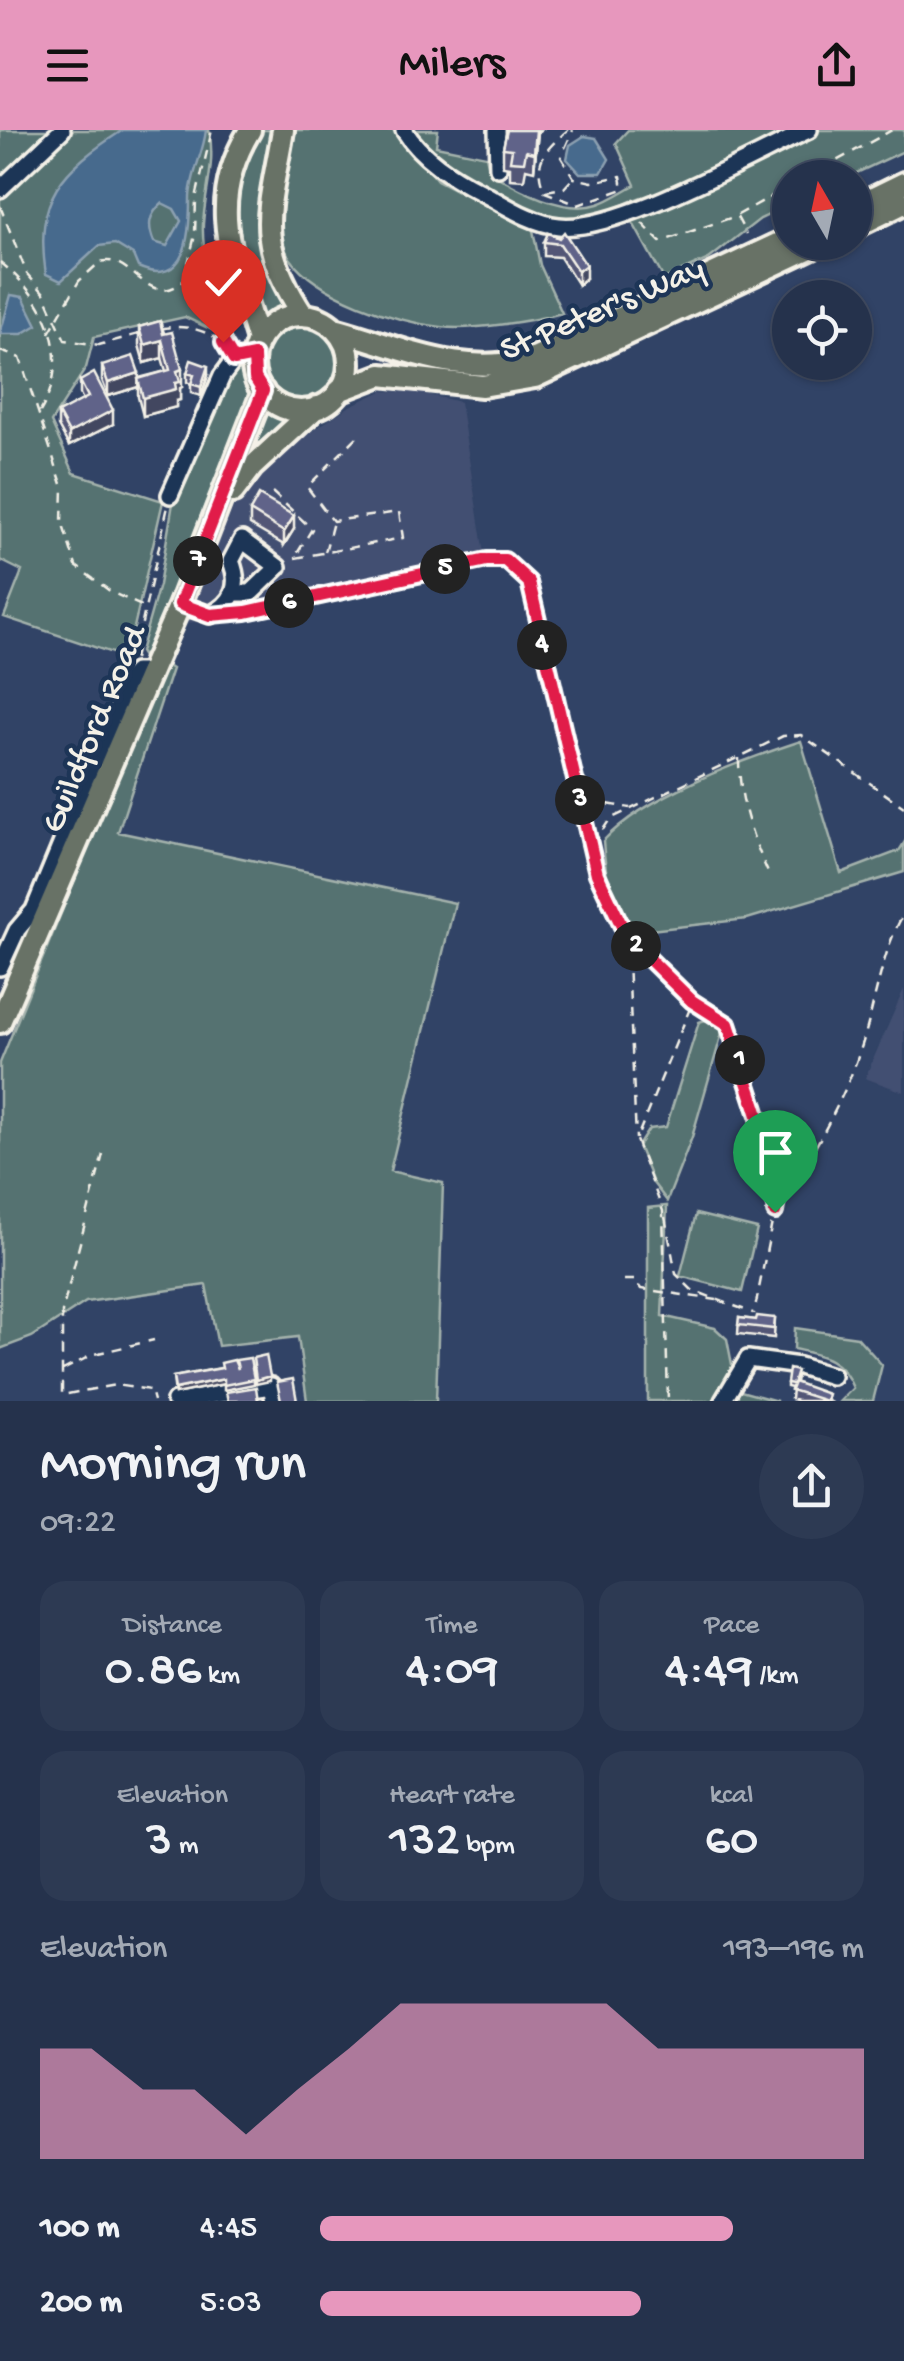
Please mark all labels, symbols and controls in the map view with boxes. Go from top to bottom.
icon: menu [40,38,95,93]
icon: share [809,38,864,93]
text: Milers [399,39,505,92]
north arrow [772,160,872,260]
map controls [772,160,872,380]
pin [181,240,266,343]
street label: St Peter's Way [495,250,711,372]
icon: check [196,255,251,310]
button: locate [772,280,872,380]
pin: 7 [173,536,223,586]
text: 7 [191,544,205,577]
pin: 5 [420,544,470,594]
text: 5 [438,552,452,585]
pin: 6 [264,578,314,628]
text: 6 [282,586,296,619]
street label: Guildford Road [34,618,159,840]
pin: 4 [517,620,567,670]
text: 4 [535,628,549,661]
pin: 3 [555,775,605,825]
text: 3 [573,783,587,816]
pin: 2 [611,921,661,971]
text: 2 [629,929,643,962]
pin: 1 [715,1035,765,1085]
text: 1 [734,1043,746,1076]
pin [733,1110,818,1213]
icon: arrive [748,1125,803,1180]
button: share [759,1434,864,1539]
text: Morning run [40,1435,306,1499]
text: 09:22 [40,1505,116,1543]
text: Distance [123,1610,222,1643]
text: Time [426,1610,478,1643]
text: Pace [704,1610,759,1643]
text: 0.86 [104,1643,201,1702]
text: 4:09 [406,1643,498,1702]
text: 4:49 [665,1643,753,1702]
text: km [201,1660,240,1693]
text: /km [753,1660,799,1693]
text: Elevation [117,1780,228,1813]
text: Heart rate [389,1780,515,1813]
text: kcal [710,1780,754,1813]
text: 3 [146,1813,172,1872]
text: 132 [389,1813,460,1872]
text: 60 [705,1813,759,1872]
text: m [172,1830,199,1863]
text: bpm [460,1830,515,1863]
text: Elevation [40,1931,167,1969]
text: 193–196 m [723,1931,864,1969]
text: 100 m [40,2210,120,2248]
text: 4:45 [200,2210,257,2248]
text: 200 m [40,2285,122,2323]
text: 5:03 [200,2285,262,2323]

